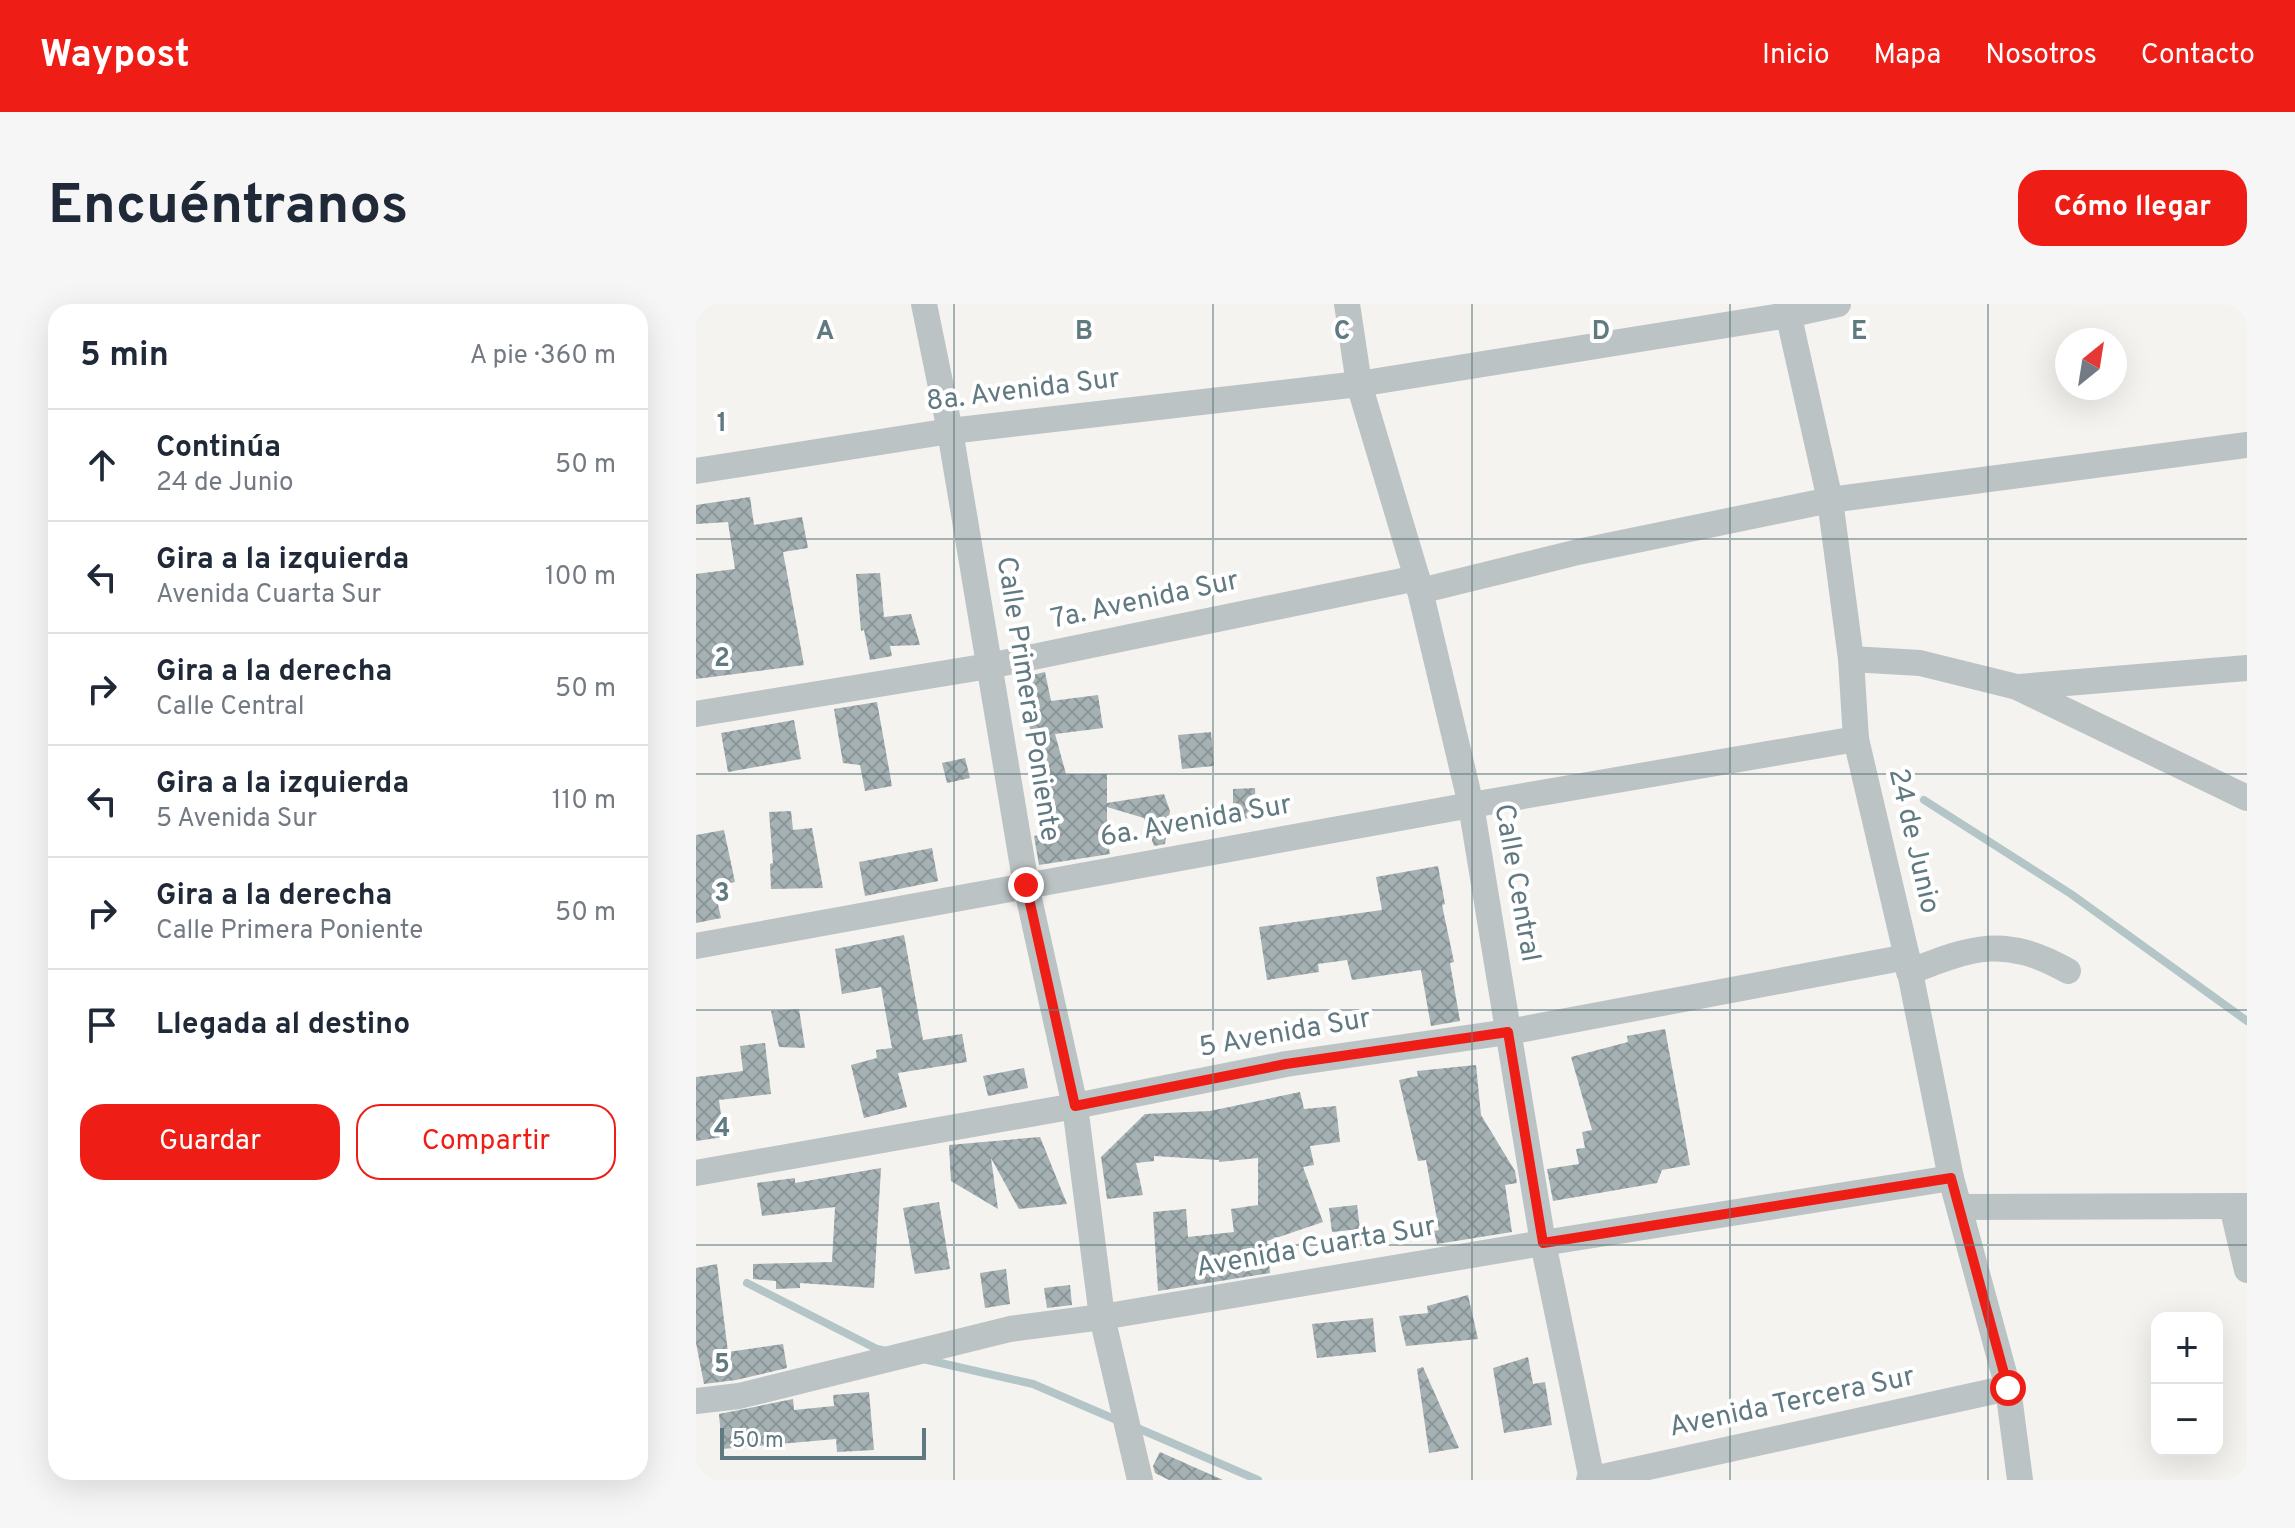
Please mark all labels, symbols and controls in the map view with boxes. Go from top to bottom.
text: Waypost [40,32,190,81]
text: Inicio [1762,38,1830,74]
text: Mapa [1874,38,1941,74]
text: Nosotros [1985,38,2097,74]
text: Contacto [2141,38,2255,74]
button: Cómo llegar [2018,170,2247,246]
text: Encuéntranos [48,173,408,243]
text: A [816,316,834,349]
text: B [1075,316,1093,349]
text: C [1334,316,1350,349]
text: D [1592,316,1610,349]
text: E [1851,316,1867,349]
north arrow [2055,328,2127,400]
text: 5 min [80,335,169,378]
text: A pie · 360 m [470,340,616,373]
street label: 8a. Avenida Sur [924,361,1122,421]
text: 1 [717,408,727,441]
text: Continúa [156,430,281,467]
icon: ahead [80,443,124,487]
text: 50 m [555,449,616,482]
text: 24 de Junio [156,467,293,500]
text: Gira a la izquierda [156,542,409,579]
street label: Calle Primera Poniente [987,554,1067,844]
icon: left [80,555,124,599]
text: 100 m [545,561,616,594]
street label: 7a. Avenida Sur [1048,563,1242,638]
text: Avenida Cuarta Sur [156,579,381,612]
text: 2 [714,643,730,676]
text: Gira a la derecha [156,654,392,691]
icon: right [80,667,124,711]
text: 50 m [555,673,616,706]
text: Calle Central [156,691,305,724]
street label: 24 de Junio [1879,765,1947,917]
text: Gira a la izquierda [156,766,409,803]
icon: left [80,779,124,823]
text: 110 m [552,785,616,818]
street label: 6a. Avenida Sur [1097,787,1295,857]
street label: Calle Central [1484,801,1548,965]
text: 5 Avenida Sur [156,803,317,836]
route end [1008,867,1044,903]
text: Gira a la derecha [156,878,392,915]
text: 3 [714,878,730,911]
icon: right [80,891,124,935]
text: 50 m [555,897,616,930]
text: Calle Primera Poniente [156,915,423,948]
street label: 5 Avenida Sur [1196,1001,1374,1067]
icon: arrive [80,1003,124,1047]
text: Llegada al destino [156,1007,410,1044]
button: Guardar [80,1104,340,1180]
button: Compartir [356,1104,616,1180]
text: 4 [714,1113,730,1146]
street label: Avenida Cuarta Sur [1193,1209,1439,1287]
map controls [2151,1312,2223,1456]
button: + [2151,1312,2223,1384]
text: 5 [714,1349,730,1382]
street label: Avenida Tercera Sur [1666,1359,1918,1447]
route start [1990,1370,2026,1406]
button: − [2151,1384,2223,1456]
scale bar [720,1424,926,1460]
text: 50 m [732,1428,784,1455]

